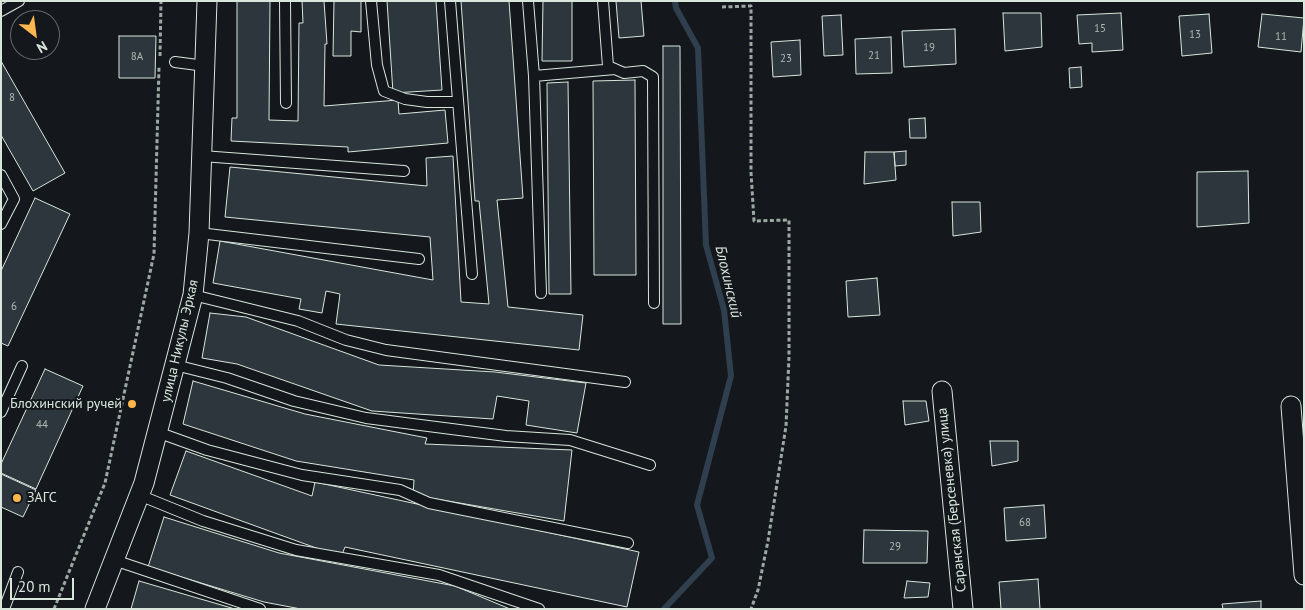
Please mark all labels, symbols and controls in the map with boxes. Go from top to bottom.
north arrow [10,10,60,60]
house number: 15 [1094,22,1106,36]
house number: 13 [1189,28,1201,42]
house number: 11 [1275,30,1287,44]
text: N [34,37,50,57]
house number: 19 [923,41,935,55]
house number: 21 [868,49,880,63]
house number: 8А [131,50,143,64]
house number: 23 [780,52,792,66]
house number: 8 [9,91,15,105]
water label: Блохинский [711,244,745,320]
street label: улица Никулы Эркая [158,278,202,404]
house number: 6 [11,300,17,314]
place label: Блохинский ручей [10,396,122,412]
marker: Блохинский ручей [126,398,138,410]
street label: Саранская (Берсеневка) улица [934,407,970,593]
house number: 44 [36,418,48,432]
place label: ЗАГС [27,490,57,506]
marker: ЗАГС [11,492,23,504]
house number: 68 [1019,516,1031,530]
house number: 29 [889,540,901,554]
scale bar [12,568,76,600]
text: 20 m [18,577,51,596]

